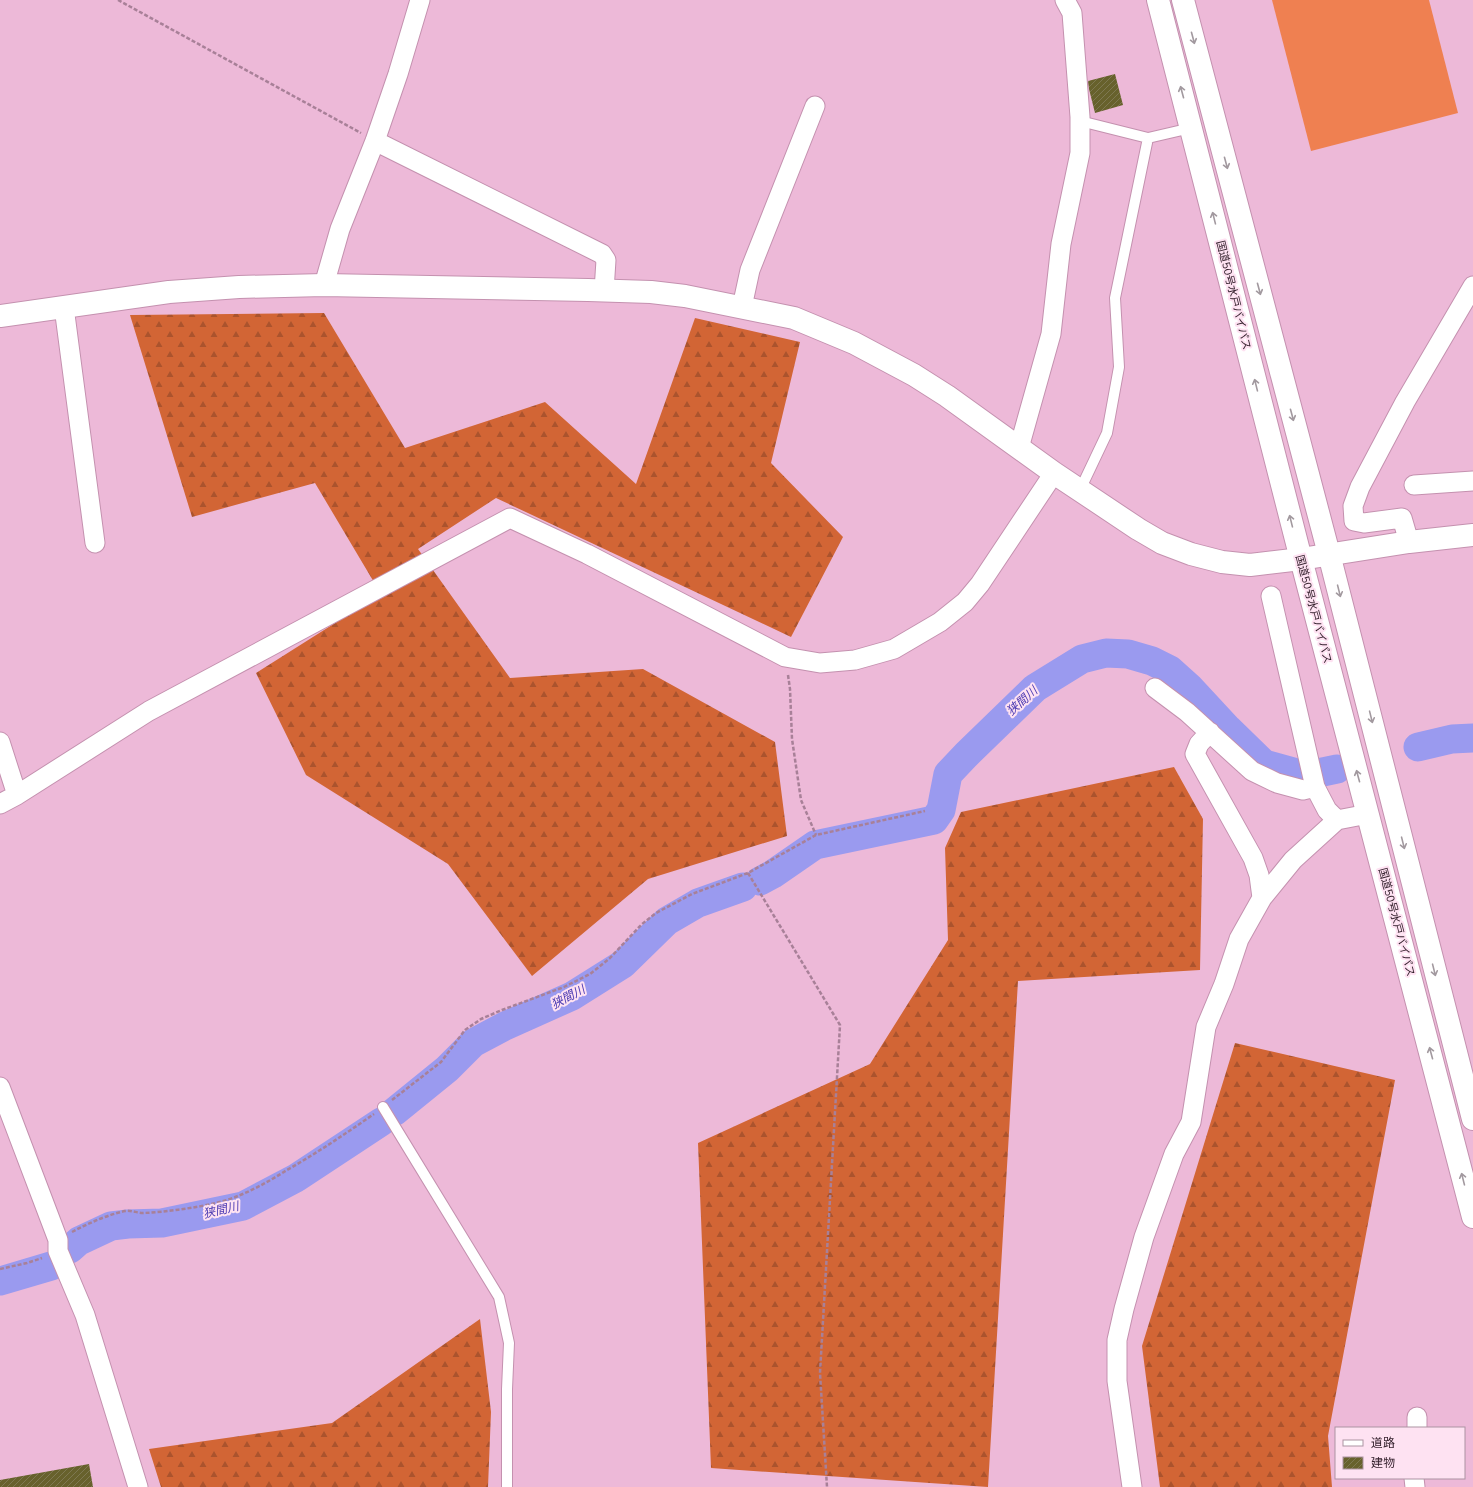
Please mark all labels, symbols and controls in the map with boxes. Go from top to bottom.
one-way arrow [1189,31,1197,44]
one-way arrow [1178,86,1186,99]
one-way arrow [1222,157,1230,170]
one-way arrow [1210,212,1218,225]
street label: 国道50号水戸バイパス [1213,239,1254,351]
one-way arrow [1255,282,1263,295]
one-way arrow [1252,379,1260,392]
one-way arrow [1289,408,1296,421]
one-way arrow [1287,515,1294,528]
street label: 国道50号水戸バイパス [1292,553,1335,665]
one-way arrow [1336,585,1343,598]
water label: 狭間川 [1003,682,1042,719]
one-way arrow [1368,710,1376,723]
one-way arrow [1354,770,1362,783]
one-way arrow [1400,836,1408,849]
street label: 国道50号水戸バイパス [1375,866,1418,978]
one-way arrow [1431,963,1439,976]
water label: 狭間川 [548,981,589,1013]
one-way arrow [1427,1047,1434,1060]
one-way arrow [1459,1173,1467,1186]
water label: 狭間川 [202,1198,242,1222]
legend [1335,1427,1465,1479]
text: 道路 [1371,1435,1395,1451]
text: 建物 [1371,1455,1395,1471]

